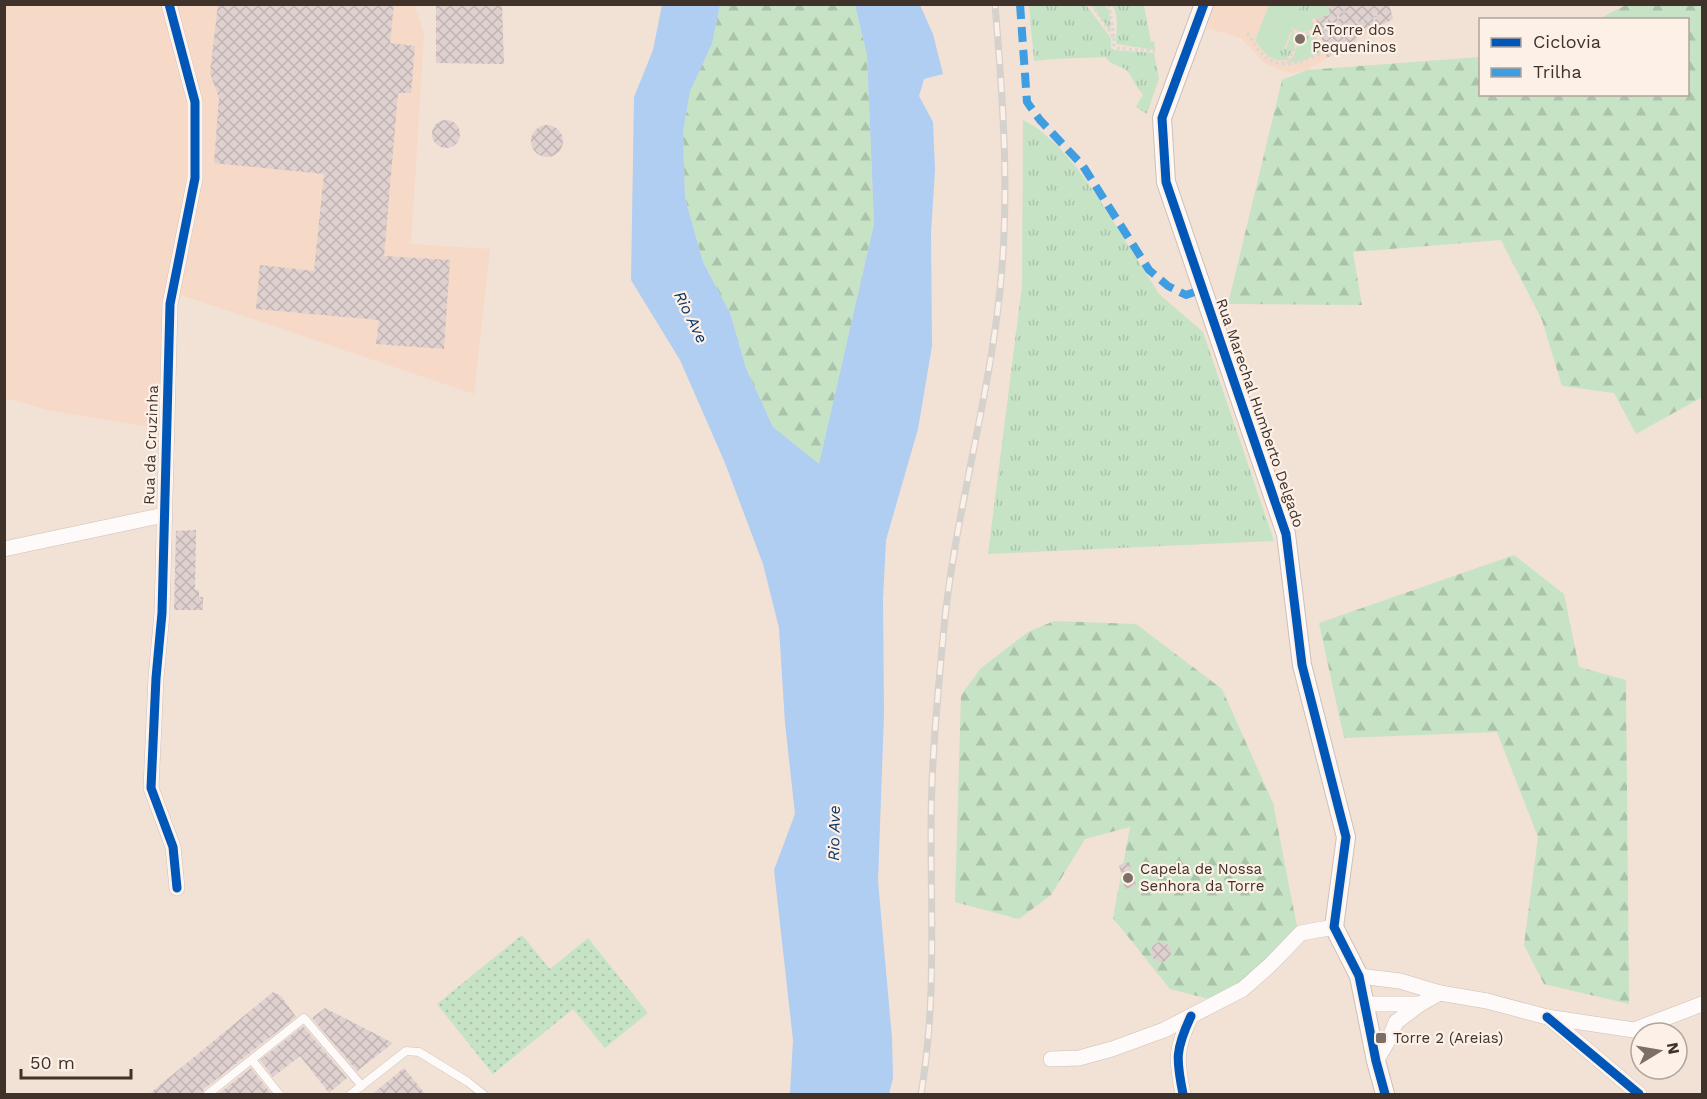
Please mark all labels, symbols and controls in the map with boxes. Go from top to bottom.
legend [1479,18,1689,96]
place label: A Torre dos Pequeninos [1312,21,1397,56]
text: Ciclovia [1533,31,1601,52]
marker: A Torre dos Pequeninos [1293,32,1307,46]
text: Trilha [1533,61,1582,82]
water label: Rio Ave [670,288,712,346]
street label: Rua Marechal Humberto Delgado [1212,296,1308,530]
street label: Rua da Cruzinha [140,384,162,505]
water label: Rio Ave [824,805,844,861]
place label: Capela de Nossa Senhora da Torre [1140,860,1264,895]
marker: Capela de Nossa Senhora da Torre [1121,871,1135,885]
north arrow [1629,1021,1689,1081]
place label: Torre 2 (Areias) [1393,1029,1503,1047]
marker: Torre 2 (Areias) [1374,1031,1388,1045]
text: N [1663,1041,1684,1056]
scale bar [21,1042,130,1080]
text: 50 m [30,1052,75,1073]

